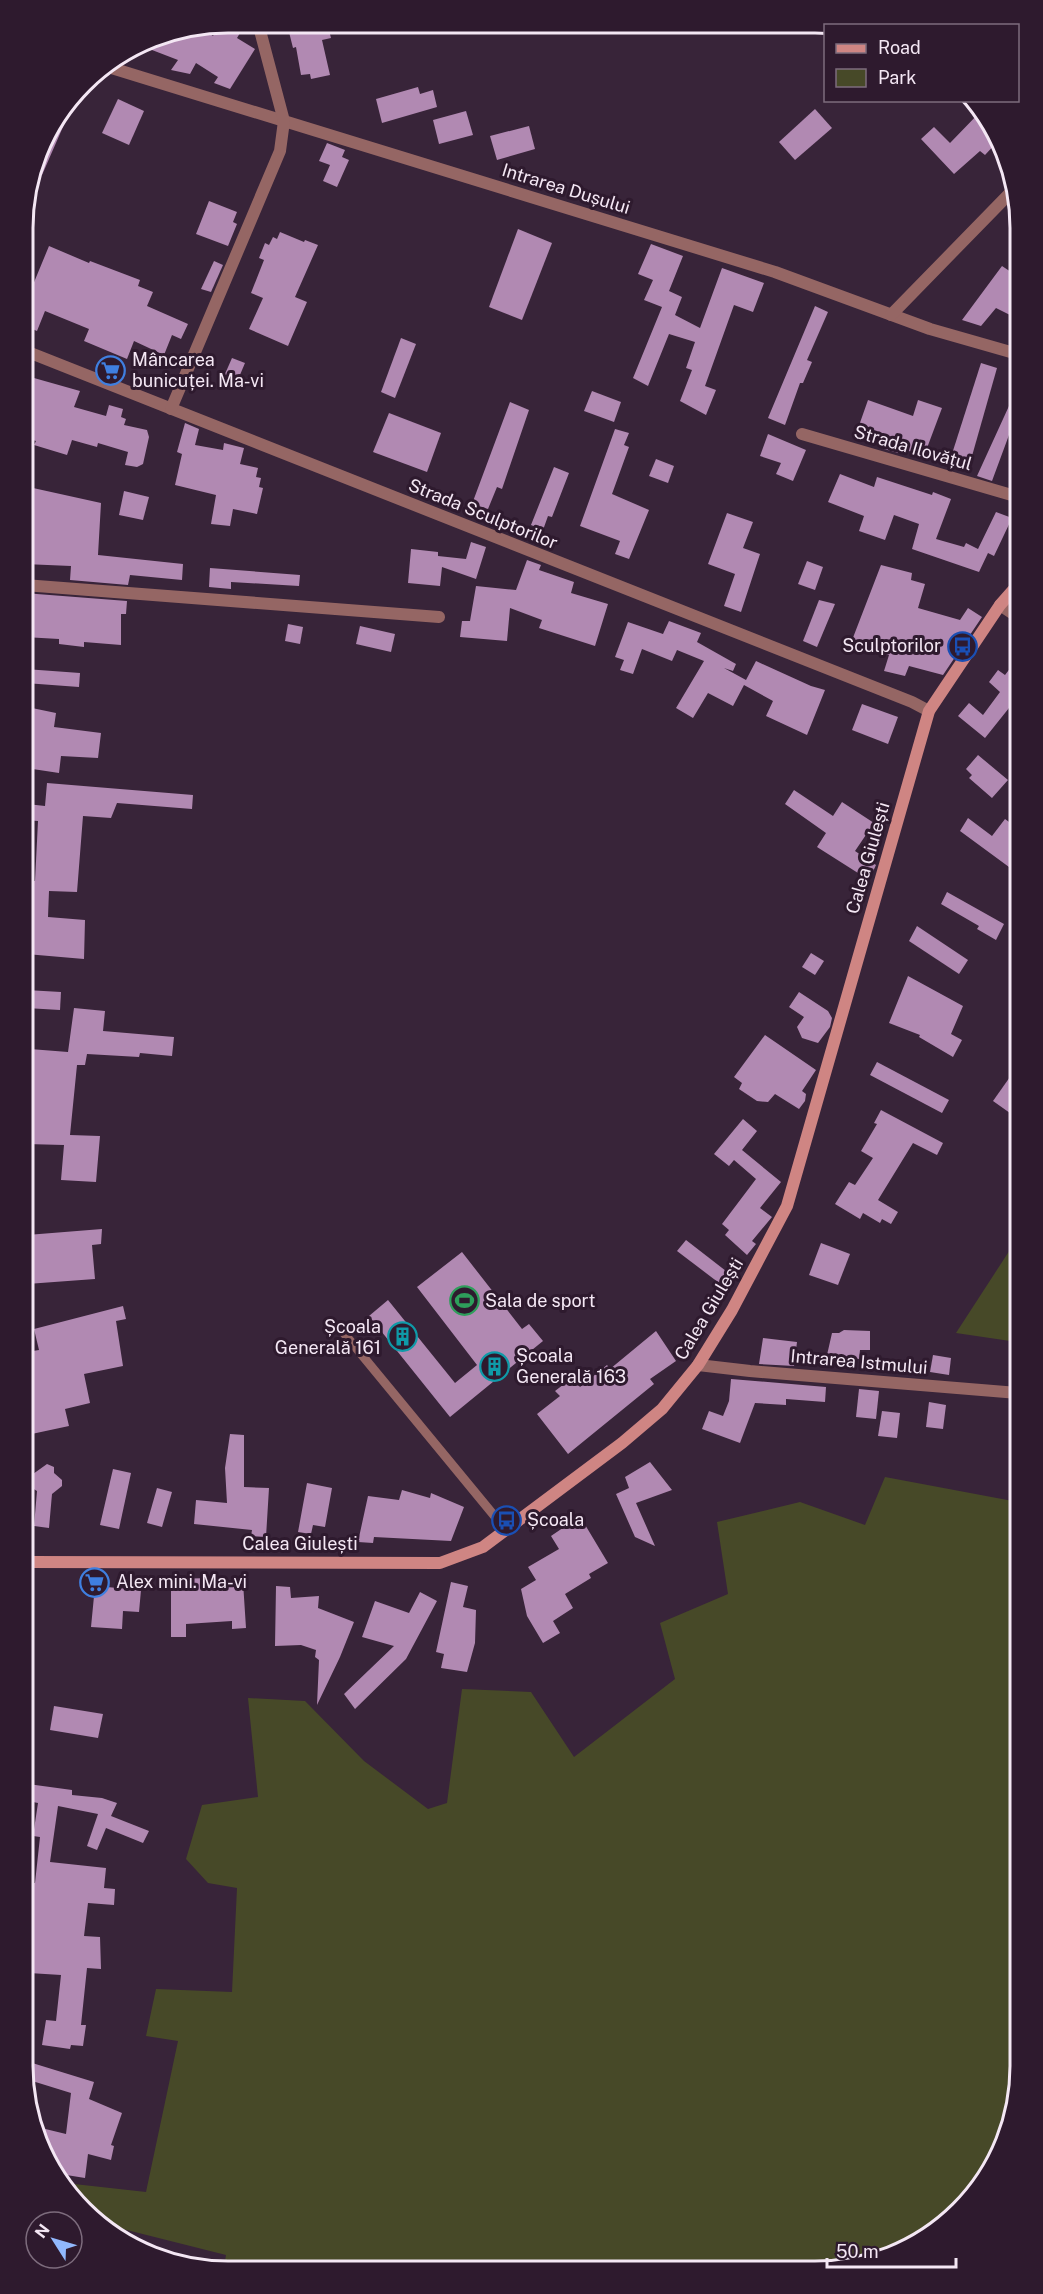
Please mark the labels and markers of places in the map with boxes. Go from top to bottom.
place label: Mâncarea bunicuței. Ma-vi [132,349,264,391]
supermarket icon: Mâncarea bunicuței. Ma-vi [95,354,127,386]
bus stop icon: Sculptorilor [946,630,978,662]
place label: Sculptorilor [842,635,941,656]
sports icon: Sala de sport [448,1285,480,1317]
place label: Sala de sport [485,1290,595,1311]
place label: Școala Generală 161 [275,1316,381,1358]
building icon: Școala Generală 161 [386,1321,418,1353]
place label: Școala Generală 163 [516,1345,626,1387]
building icon: Școala Generală 163 [479,1350,511,1382]
bus stop icon: Școala [490,1504,522,1536]
place label: Școala [527,1509,584,1530]
supermarket icon: Alex mini. Ma-vi [79,1566,111,1598]
place label: Alex mini. Ma-vi [116,1571,247,1592]

